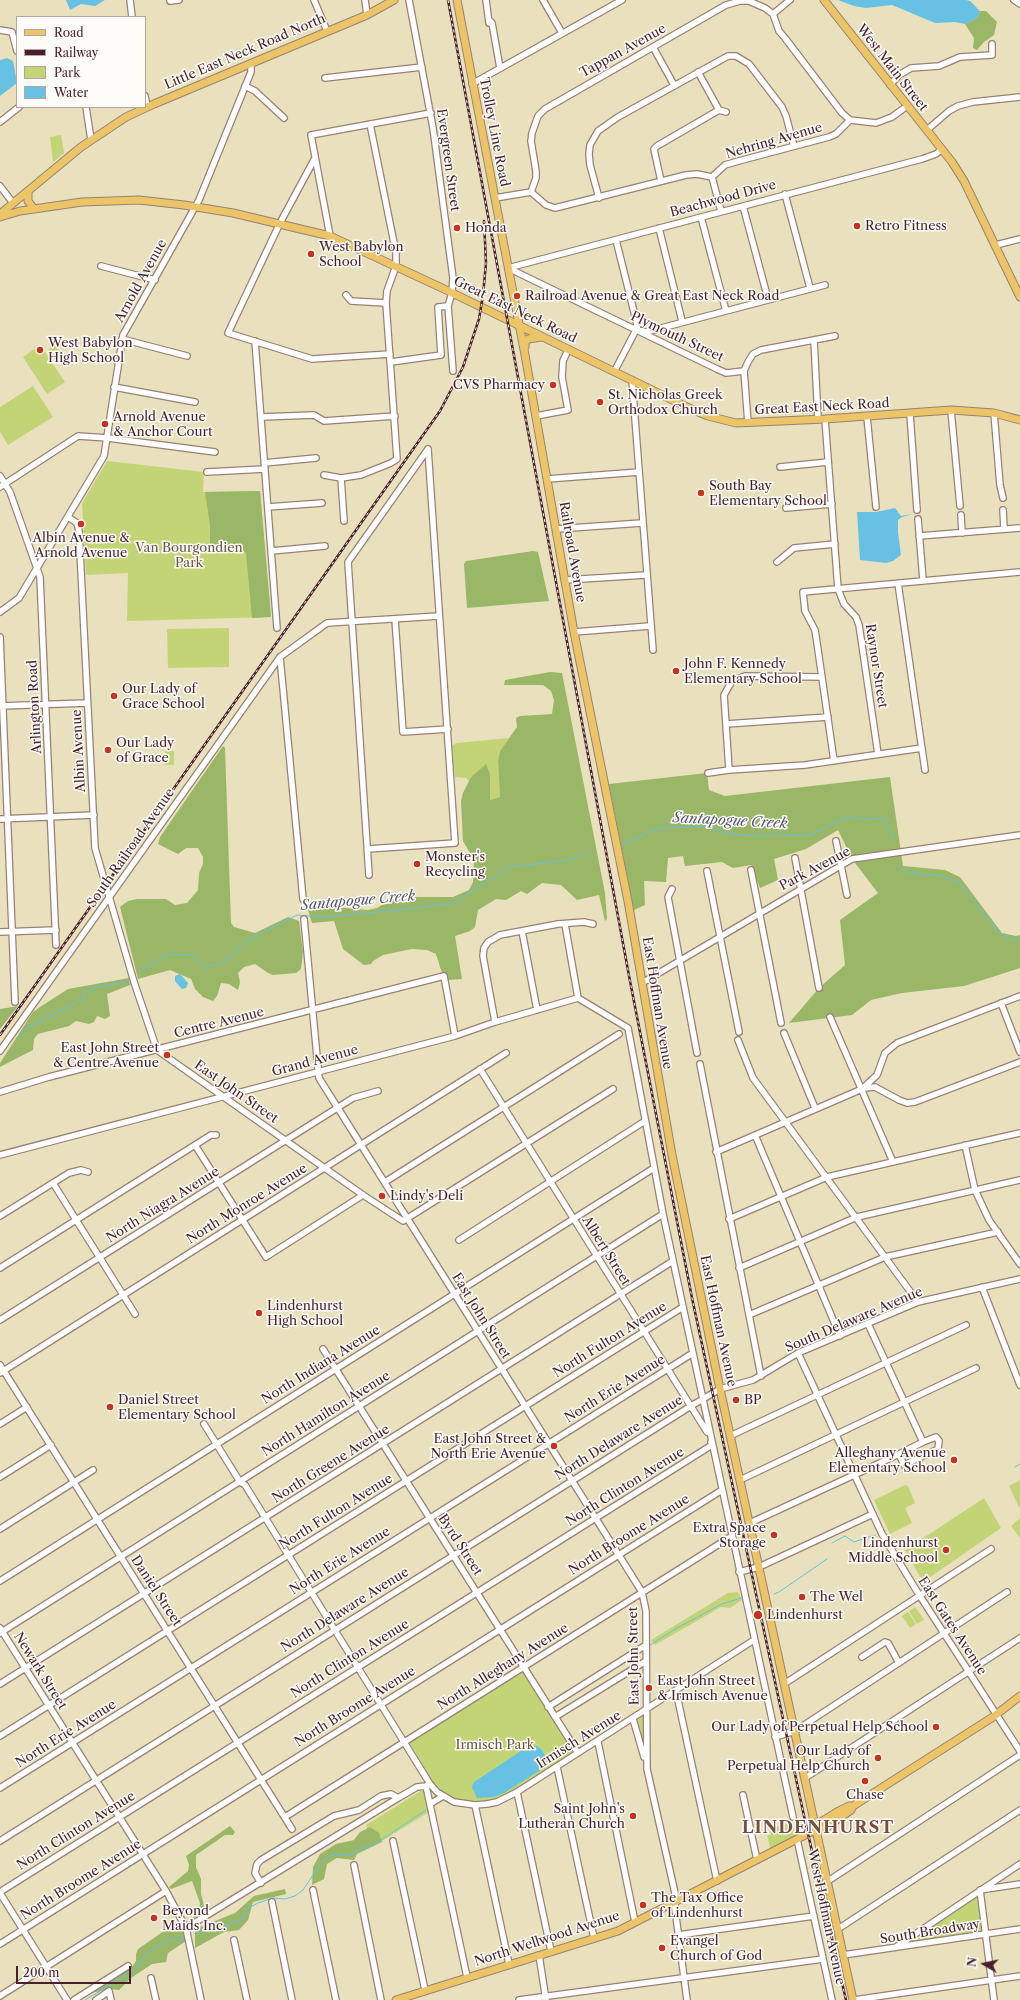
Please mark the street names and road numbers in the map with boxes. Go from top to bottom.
street label: Little East Neck Road North [162,11,328,93]
street label: Tappan Avenue [577,21,669,81]
street label: West Main Street [853,21,931,115]
street label: Trolley Line Road [476,76,512,188]
street label: Evergreen Street [433,108,463,212]
street label: Nehring Avenue [724,120,824,162]
street label: Beachwood Drive [668,177,778,221]
street label: Arnold Avenue [112,237,170,325]
street label: Great East Neck Road [451,273,579,347]
street label: Plymouth Street [628,309,726,365]
street label: Great East Neck Road [754,396,890,418]
street label: Railroad Avenue [555,500,589,604]
street label: Raynor Street [862,623,890,709]
street label: Arlington Road [25,660,45,754]
street label: Albin Avenue [69,709,89,793]
street label: South Railroad Avenue [84,785,178,911]
street label: Park Avenue [777,844,853,894]
street label: East Hoffman Avenue [639,936,675,1070]
street label: Centre Avenue [172,1004,266,1042]
street label: Grand Avenue [270,1042,360,1080]
street label: East John Street [191,1057,281,1127]
street label: North Monroe Avenue [184,1161,310,1247]
street label: North Niagra Avenue [104,1164,222,1246]
street label: Albert Street [578,1213,634,1289]
street label: East Hoffman Avenue [696,1254,740,1388]
street label: East John Street [448,1270,514,1362]
street label: South Delaware Avenue [783,1284,925,1356]
street label: North Fulton Avenue [550,1299,670,1381]
street label: North Indiana Avenue [259,1322,383,1408]
street label: North Erie Avenue [562,1352,668,1426]
street label: North Hamilton Avenue [259,1368,393,1460]
street label: North Delaware Avenue [552,1392,686,1484]
street label: North Greene Avenue [269,1421,393,1507]
street label: North Clinton Avenue [563,1444,687,1530]
street label: North Fulton Avenue [276,1471,396,1553]
street label: North Broome Avenue [566,1491,692,1579]
street label: Byrd Street [434,1512,486,1578]
street label: North Erie Avenue [287,1524,393,1598]
street label: Daniel Street [127,1553,185,1629]
street label: North Delaware Avenue [278,1564,412,1656]
street label: East Gates Avenue [914,1574,990,1678]
street label: East John Street [625,1607,643,1705]
street label: North Clinton Avenue [288,1616,412,1702]
street label: North Alleghany Avenue [435,1620,571,1714]
street label: Newark Street [10,1630,70,1712]
street label: North Broome Avenue [292,1663,418,1751]
street label: North Erie Avenue [13,1697,119,1771]
street label: Irmisch Avenue [534,1708,624,1772]
street label: North Clinton Avenue [14,1788,138,1874]
street label: North Broome Avenue [18,1836,144,1924]
street label: West Hoffman Avenue [804,1848,848,1986]
street label: North Wellwood Avenue [472,1908,622,1970]
street label: South Broadway [879,1916,981,1948]

